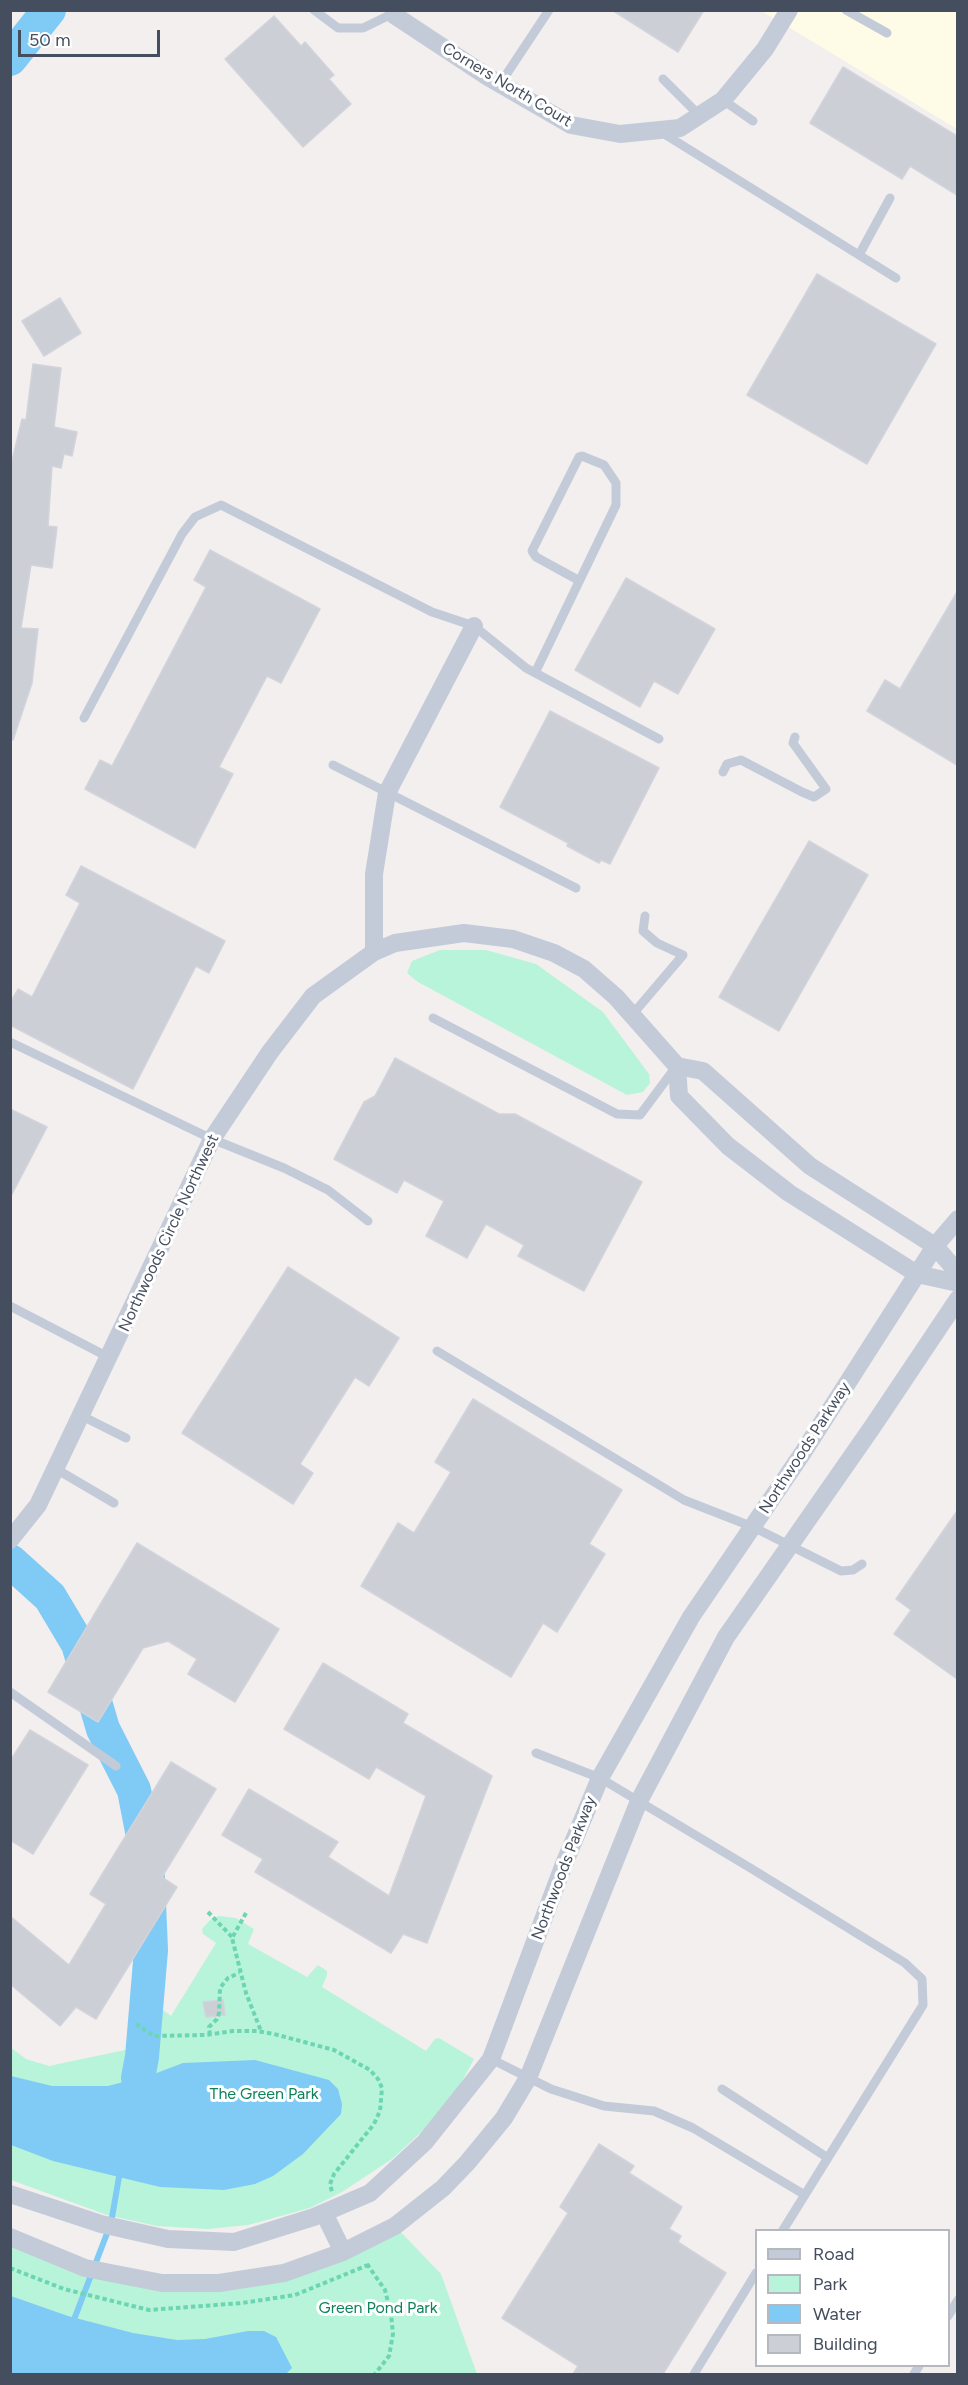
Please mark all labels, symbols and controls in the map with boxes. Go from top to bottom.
scale bar [21,18,164,56]
text: 50 m [29,29,71,51]
street label: Corners North Court [439,39,575,131]
street label: Northwoods Circle Northwest [115,1131,223,1335]
street label: Northwoods Parkway [755,1379,855,1517]
street label: Northwoods Parkway [528,1793,600,1943]
park label: The Green Park [210,2084,318,2104]
legend [755,2229,950,2367]
text: Road [813,2243,854,2265]
text: Park [813,2273,847,2295]
park label: Green Pond Park [319,2298,437,2318]
text: Water [813,2303,861,2325]
text: Building [813,2333,878,2355]

